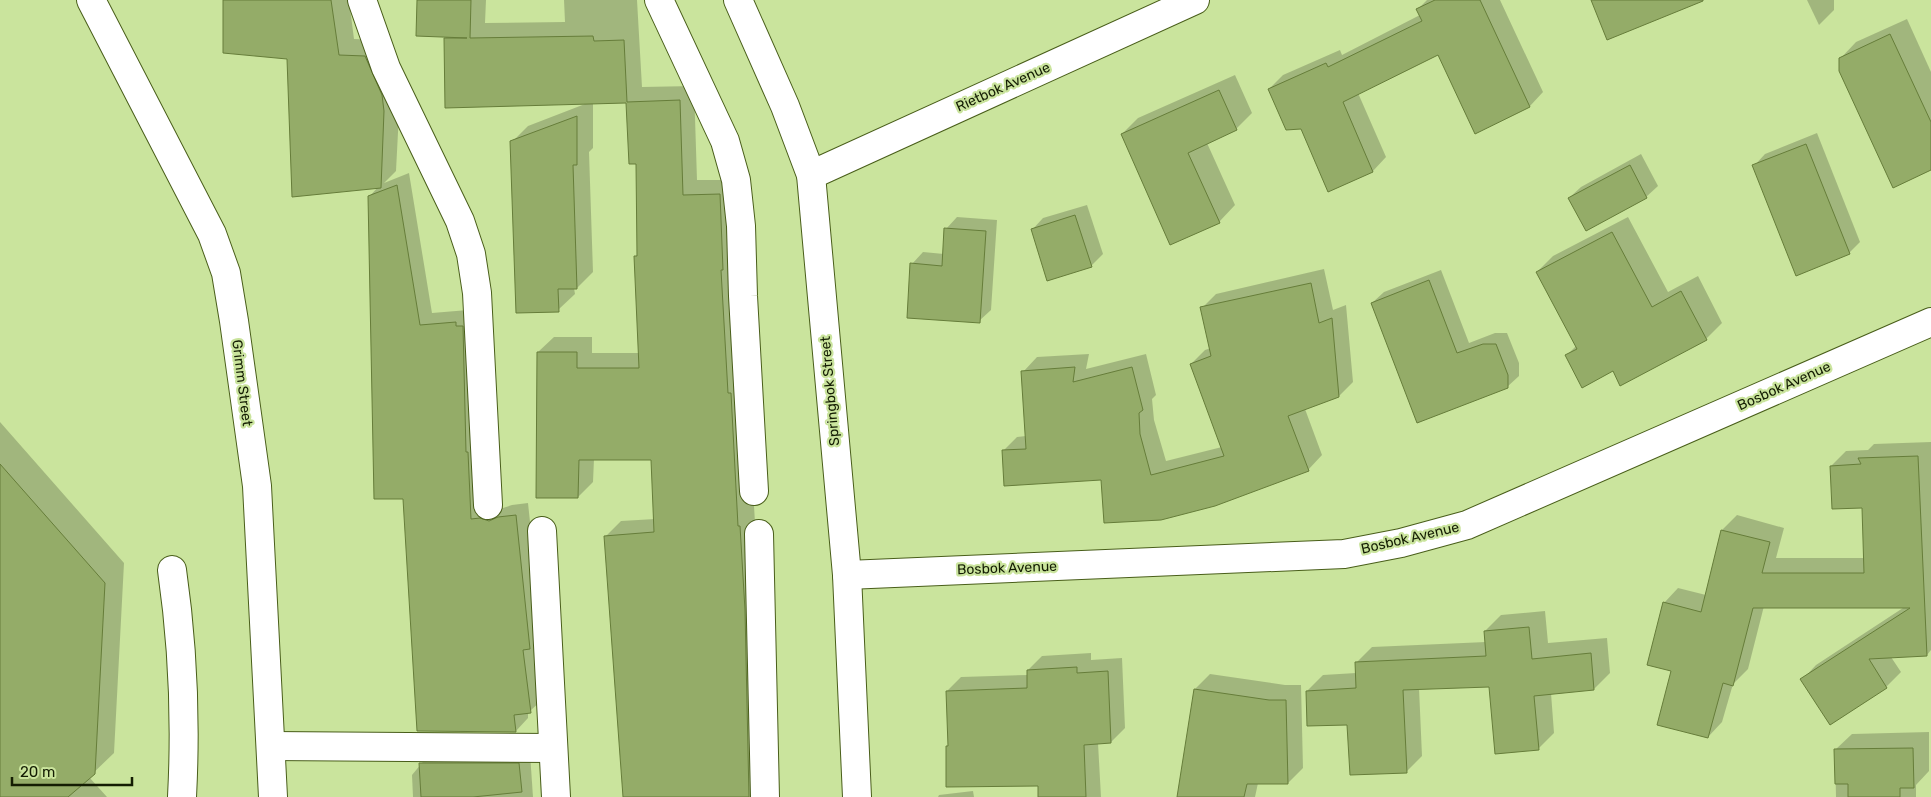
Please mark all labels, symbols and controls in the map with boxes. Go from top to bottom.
street label: Rietbok Avenue [953,59,1053,115]
street label: Springbok Street [817,335,843,447]
street label: Grimm Street [228,339,256,428]
street label: Bosbok Avenue [1735,358,1833,414]
street label: Bosbok Avenue [1359,518,1461,558]
street label: Bosbok Avenue [957,558,1057,578]
scale bar [12,754,132,786]
text: 20 m [20,763,55,781]

